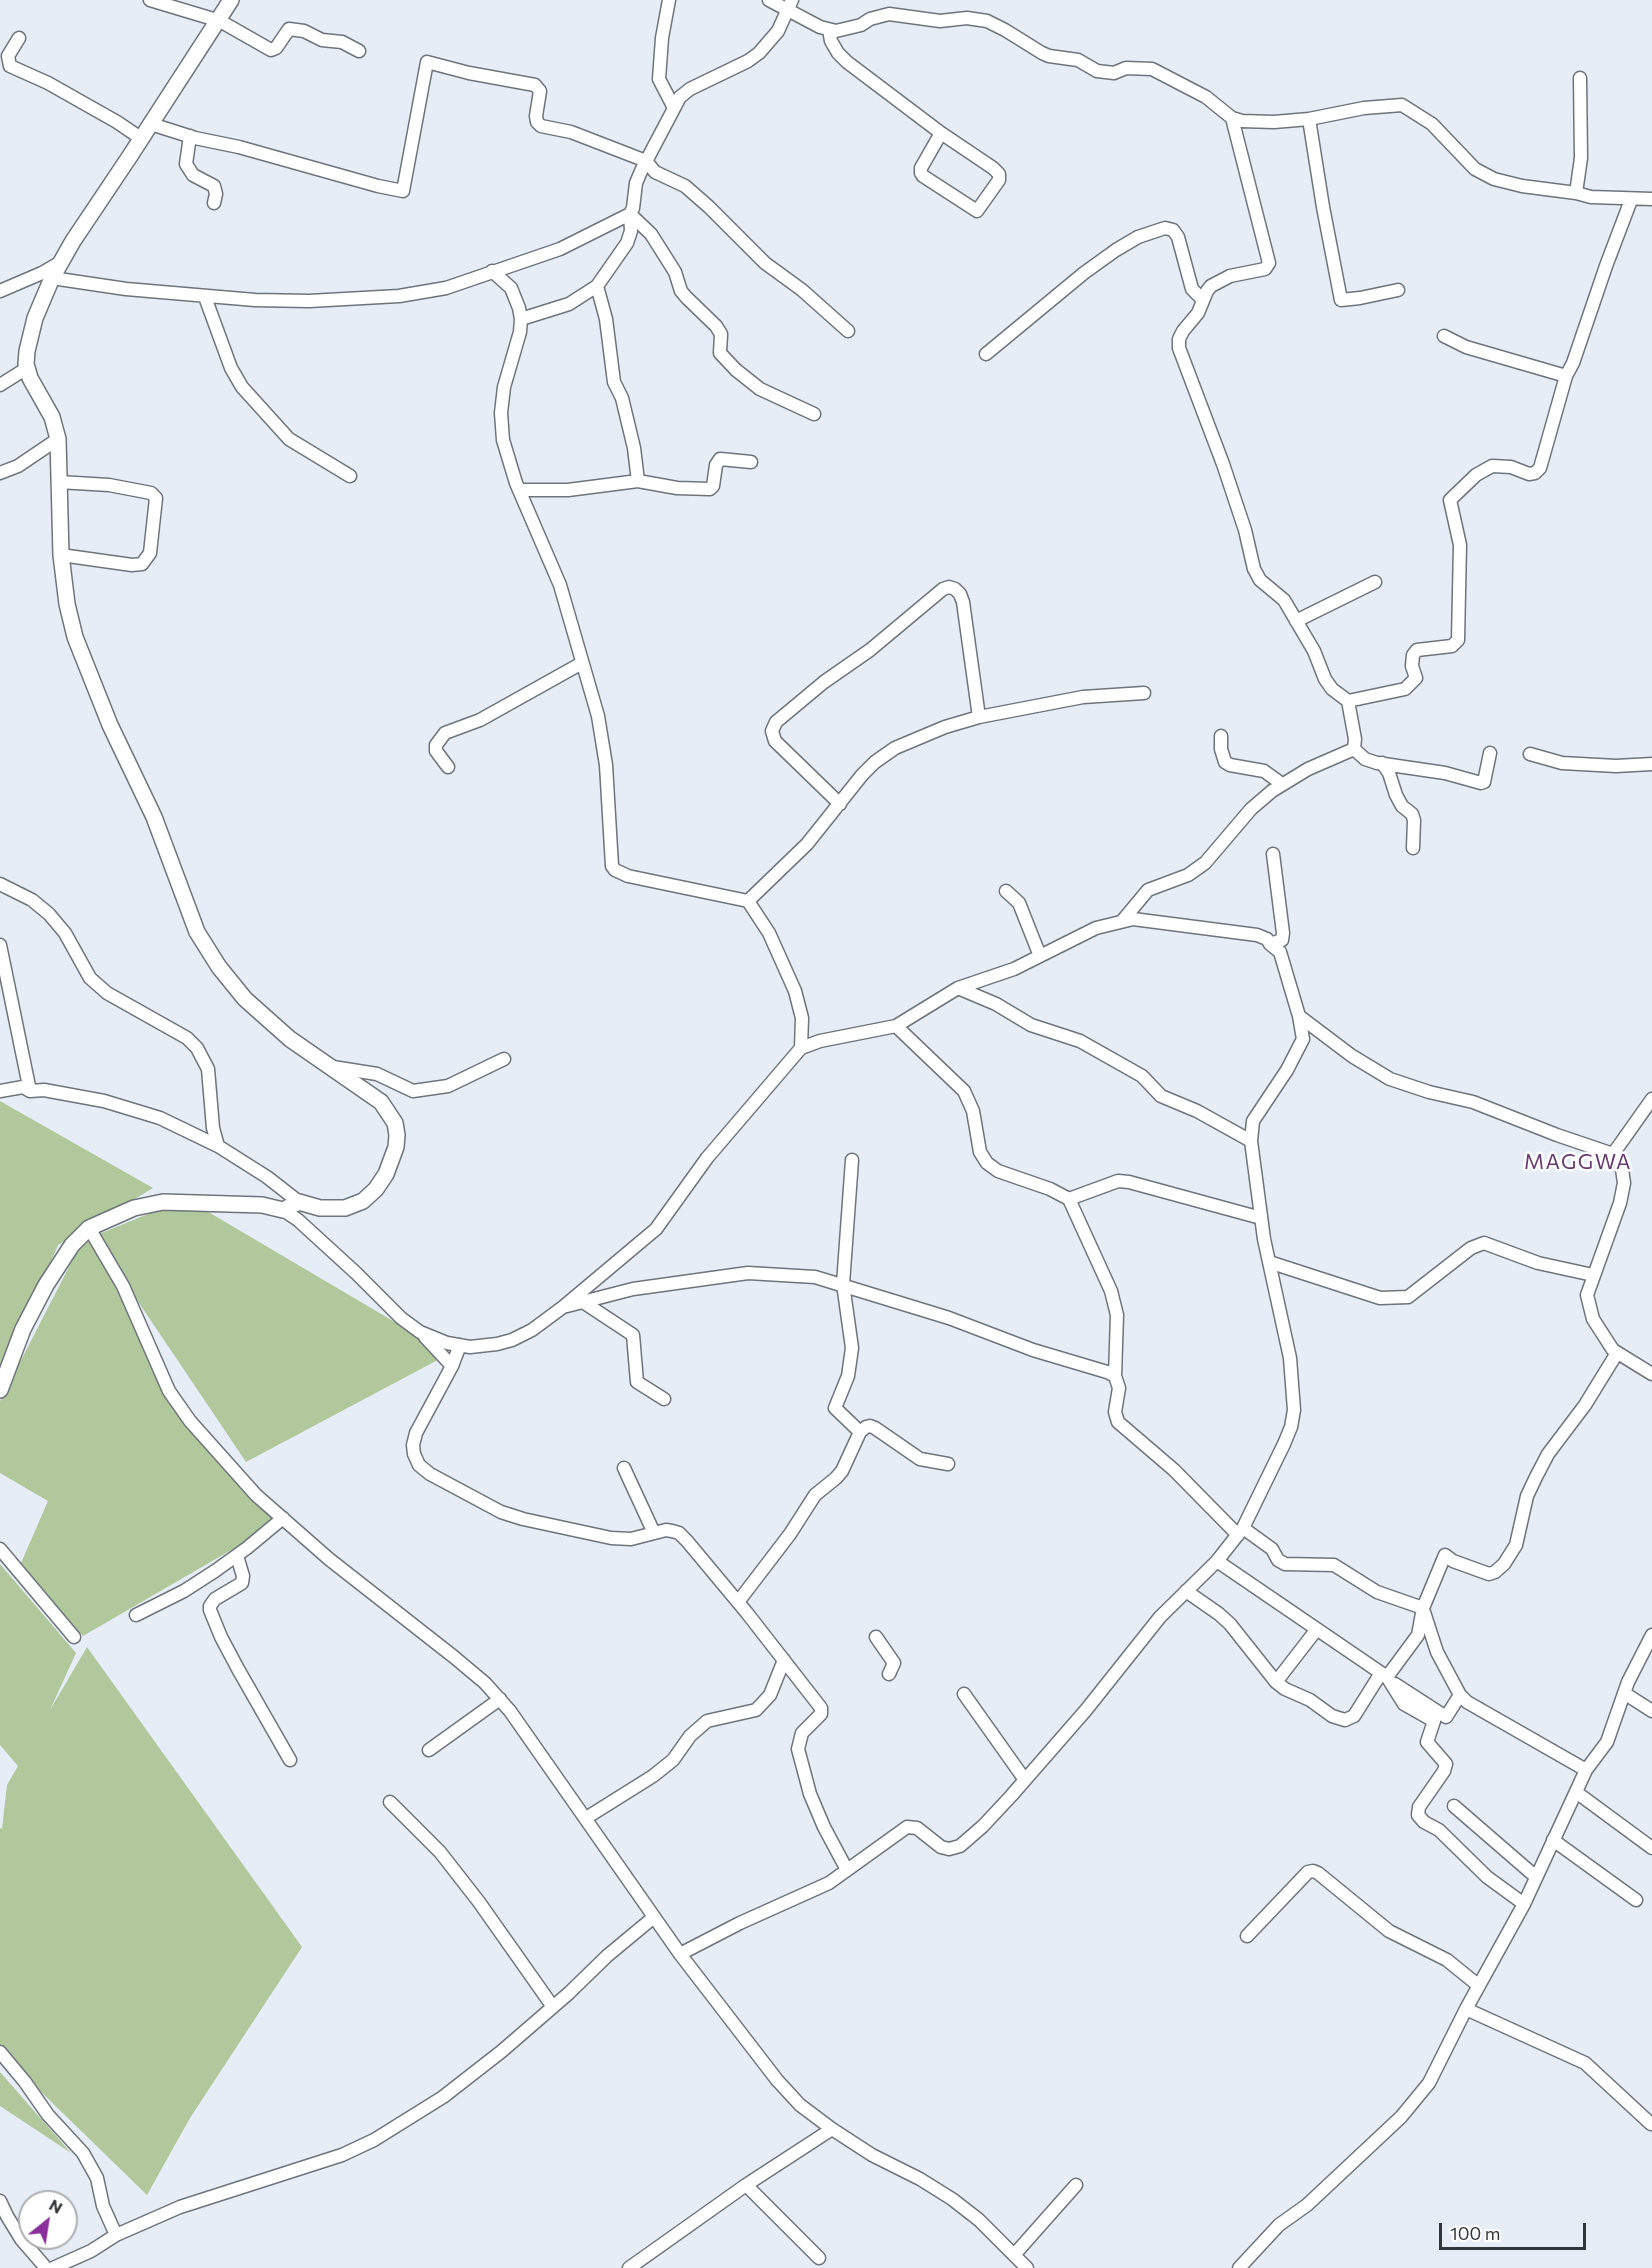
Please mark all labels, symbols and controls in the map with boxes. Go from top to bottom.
district label: MAGGWA [1524,1149,1632,1175]
north arrow [18,2190,78,2250]
text: N [46,2194,66,2217]
scale bar [1442,2211,1589,2249]
text: 100 m [1450,2222,1500,2244]

